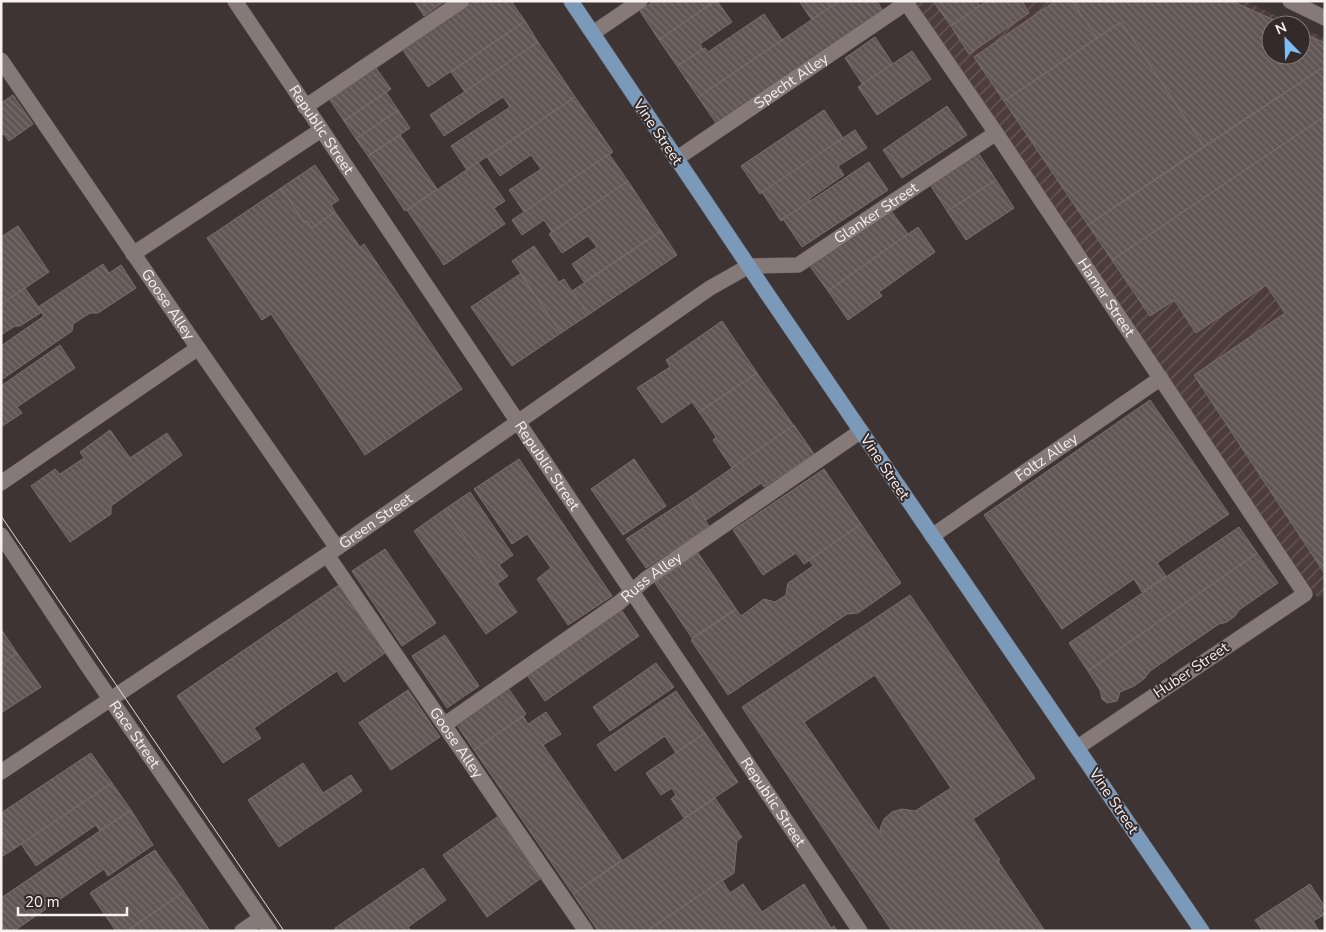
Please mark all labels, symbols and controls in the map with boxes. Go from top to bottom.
north arrow [1261,15,1311,65]
text: N [1273,18,1290,39]
street label: Specht Alley [750,48,832,113]
street label: Republic Street [284,81,359,179]
street label: Vine Street [628,94,688,169]
street label: Glanker Street [830,177,923,248]
street label: Hamer Street [1073,254,1140,341]
street label: Goose Alley [137,265,200,344]
street label: Republic Street [510,417,585,515]
street label: Foltz Alley [1011,428,1082,486]
street label: Vine Street [855,429,915,504]
street label: Green Street [335,488,417,554]
street label: Russ Alley [617,547,686,607]
street label: Huber Street [1149,637,1233,703]
street label: Race Street [104,697,165,773]
street label: Goose Alley [425,703,488,782]
street label: Republic Street [736,753,811,851]
street label: Vine Street [1084,763,1144,838]
scale bar [18,884,126,916]
text: 20 m [25,892,60,912]

